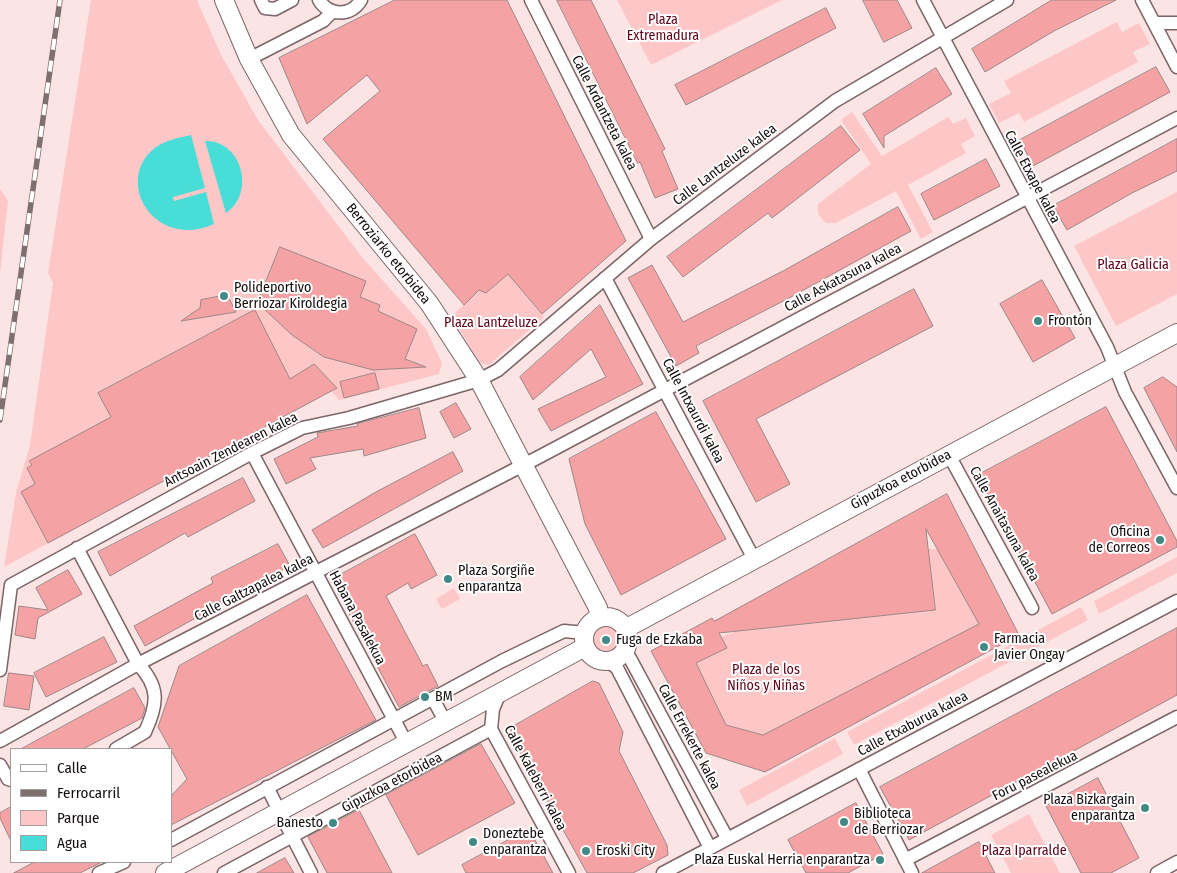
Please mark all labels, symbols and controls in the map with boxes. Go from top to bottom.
park label: Plaza Extremadura [627,12,699,44]
street label: Calle Ardantzeta kalea [568,53,640,173]
street label: Calle Lantzeluze kalea [670,121,780,209]
street label: Calle Etxape kalea [1000,128,1064,226]
street label: Berroziarko etorbidea [342,200,434,308]
street label: Calle Askatasuna kalea [782,240,904,316]
park label: Plaza Galicia [1097,257,1169,273]
place label: Polideportivo Berriozar Kiroldegia [234,280,347,312]
marker: Polideportivo Berriozar Kiroldegia [218,290,230,302]
place label: Frontón [1048,313,1092,329]
park label: Plaza Lantzeluze [444,315,538,331]
marker: Frontón [1032,315,1044,327]
street label: Calle Intxaurdi kalea [658,356,728,466]
street label: Antsoain Zendearen kalea [161,409,301,491]
street label: Gipuzkoa etorbidea [848,446,954,514]
street label: Calle Anaitasuna kalea [965,464,1043,584]
place label: Oficina de Correos [1088,524,1150,556]
marker: Oficina de Correos [1154,534,1166,546]
street label: Calle Galtzapalea kalea [192,551,316,625]
place label: Plaza Sorgiñe enparantza [458,563,535,596]
street label: Habana Pasalekua [325,568,389,668]
marker: Plaza Sorgiñe enparantza [442,573,454,585]
place label: Farmacia Javier Ongay [994,631,1065,664]
place label: Fuga de Ezkaba [616,632,703,648]
marker: Fuga de Ezkaba [600,634,612,646]
marker: Farmacia Javier Ongay [978,641,990,653]
park label: Plaza de los Niños y Niñas [727,662,805,694]
street label: Calle Errekerte kalea [654,681,724,793]
street label: Calle Etxaburua kalea [855,688,971,760]
place label: BM [435,689,453,705]
marker: BM [419,691,431,703]
street label: Calle Kaleberri kalea [500,722,570,834]
street label: Foru pasealekua [990,747,1080,805]
legend [10,748,172,863]
street label: Gipuzkoa etorbidea [339,749,445,817]
text: Calle [57,759,87,777]
text: Ferrocarril [57,784,120,802]
place label: Plaza Bizkargain enparantza [1043,792,1135,824]
marker: Plaza Bizkargain enparantza [1139,802,1151,814]
place label: Biblioteca de Berriozar [854,806,924,839]
text: Parque [57,809,100,827]
place label: Banesto [276,815,323,831]
marker: Biblioteca de Berriozar [838,816,850,828]
marker: Banesto [327,817,339,829]
place label: Doneztebe enparantza [483,826,547,859]
text: Agua [57,834,87,852]
marker: Doneztebe enparantza [467,836,479,848]
place label: Eroski City [596,843,655,859]
park label: Plaza Iparralde [981,843,1067,859]
marker: Eroski City [580,845,592,857]
place label: Plaza Euskal Herria enparantza [694,852,870,868]
marker: Plaza Euskal Herria enparantza [874,854,886,866]

